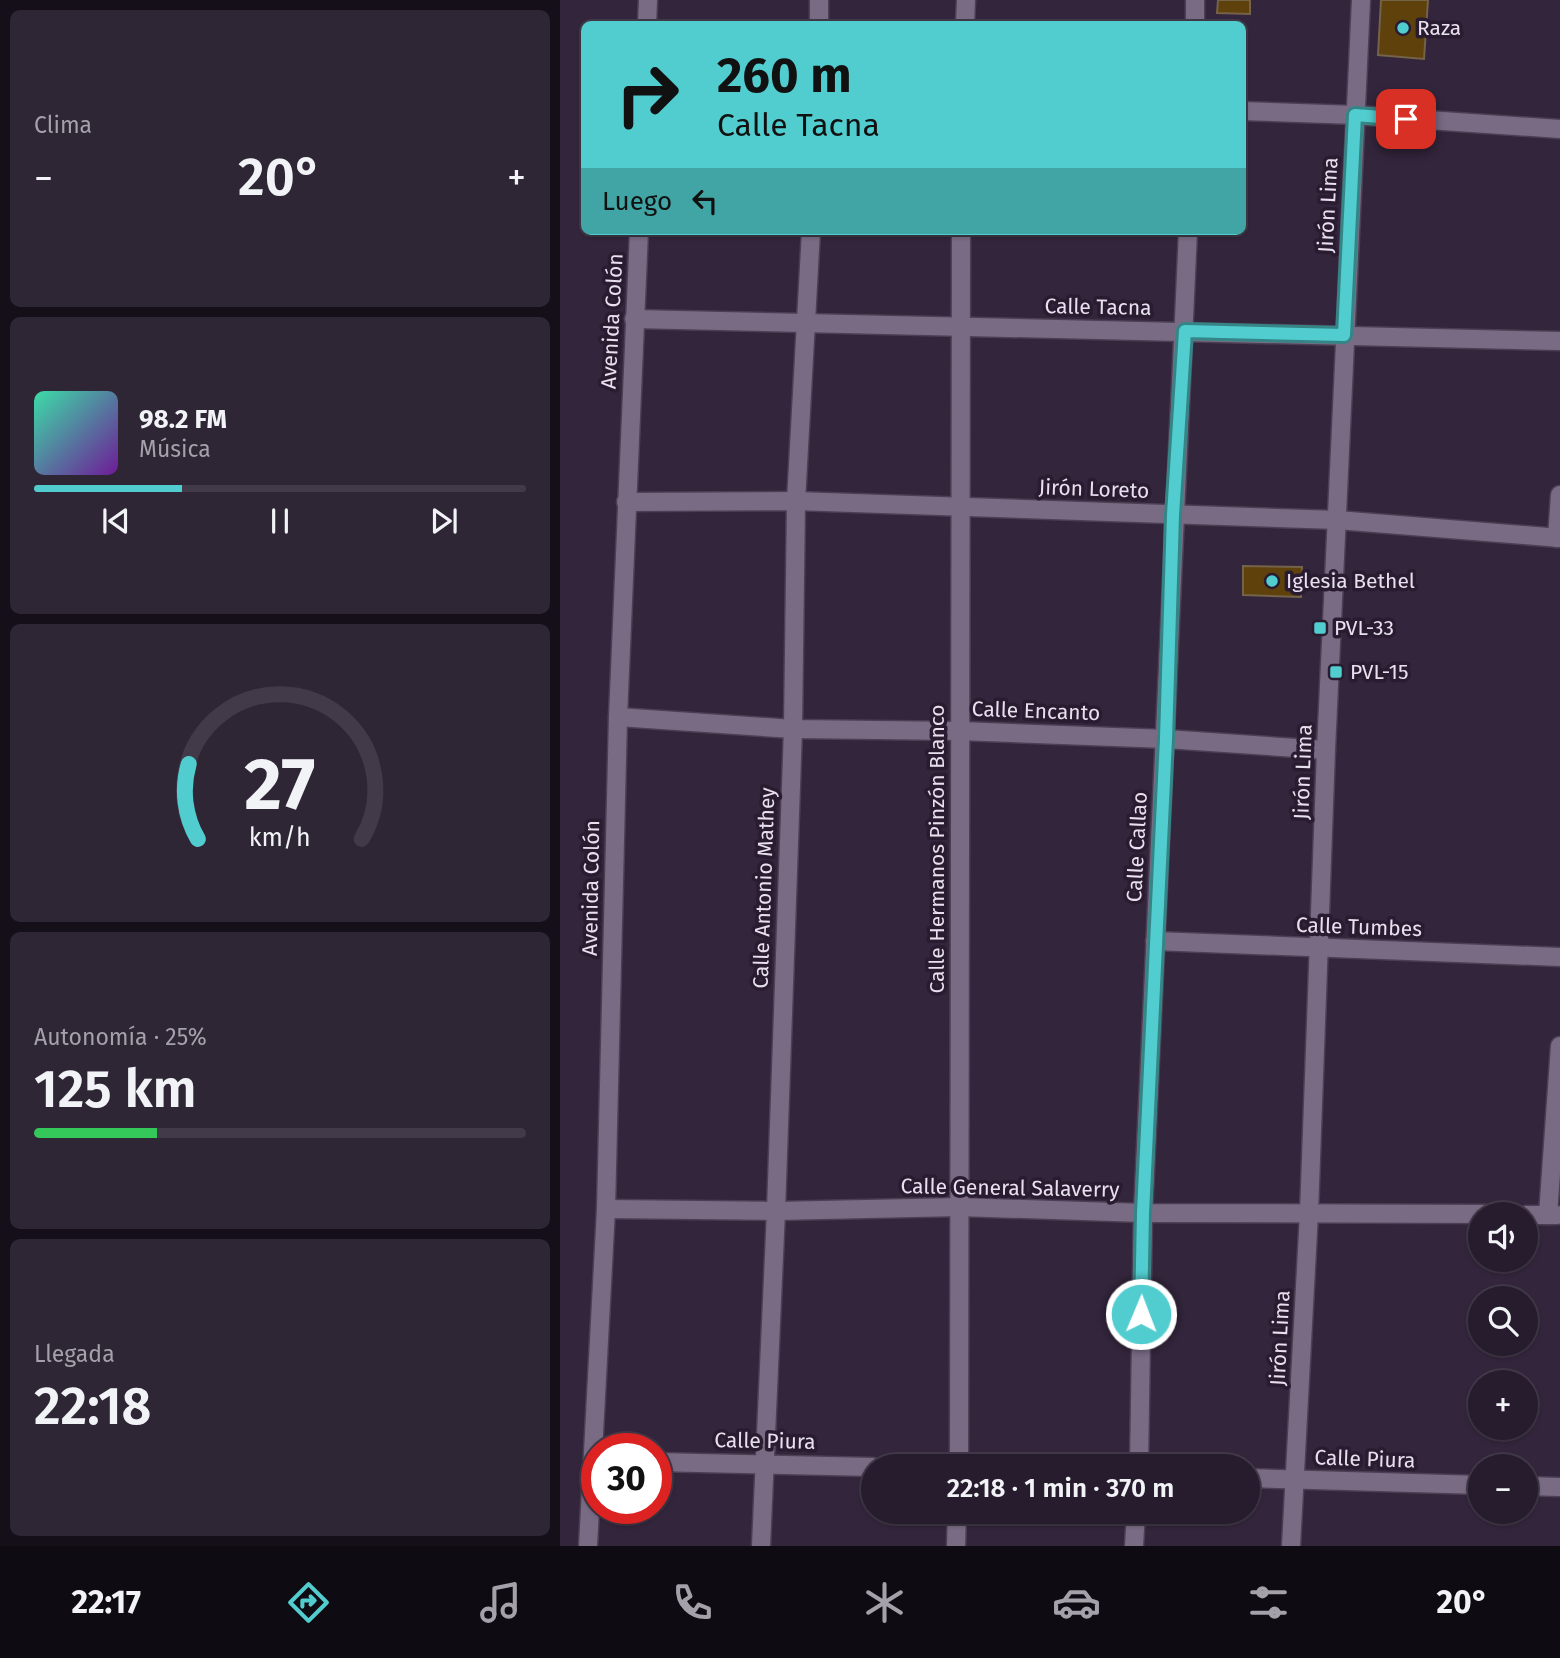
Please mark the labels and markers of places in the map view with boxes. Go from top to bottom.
place label: Raza [1417,15,1461,41]
marker: Raza [1395,20,1411,36]
pin [1376,89,1436,149]
place label: Iglesia Bethel [1286,568,1415,594]
marker: Iglesia Bethel [1264,573,1280,589]
place label: PVL-33 [1334,615,1394,641]
marker: PVL-33 [1312,620,1328,636]
place label: PVL-15 [1350,659,1408,685]
marker: PVL-15 [1328,664,1344,680]

